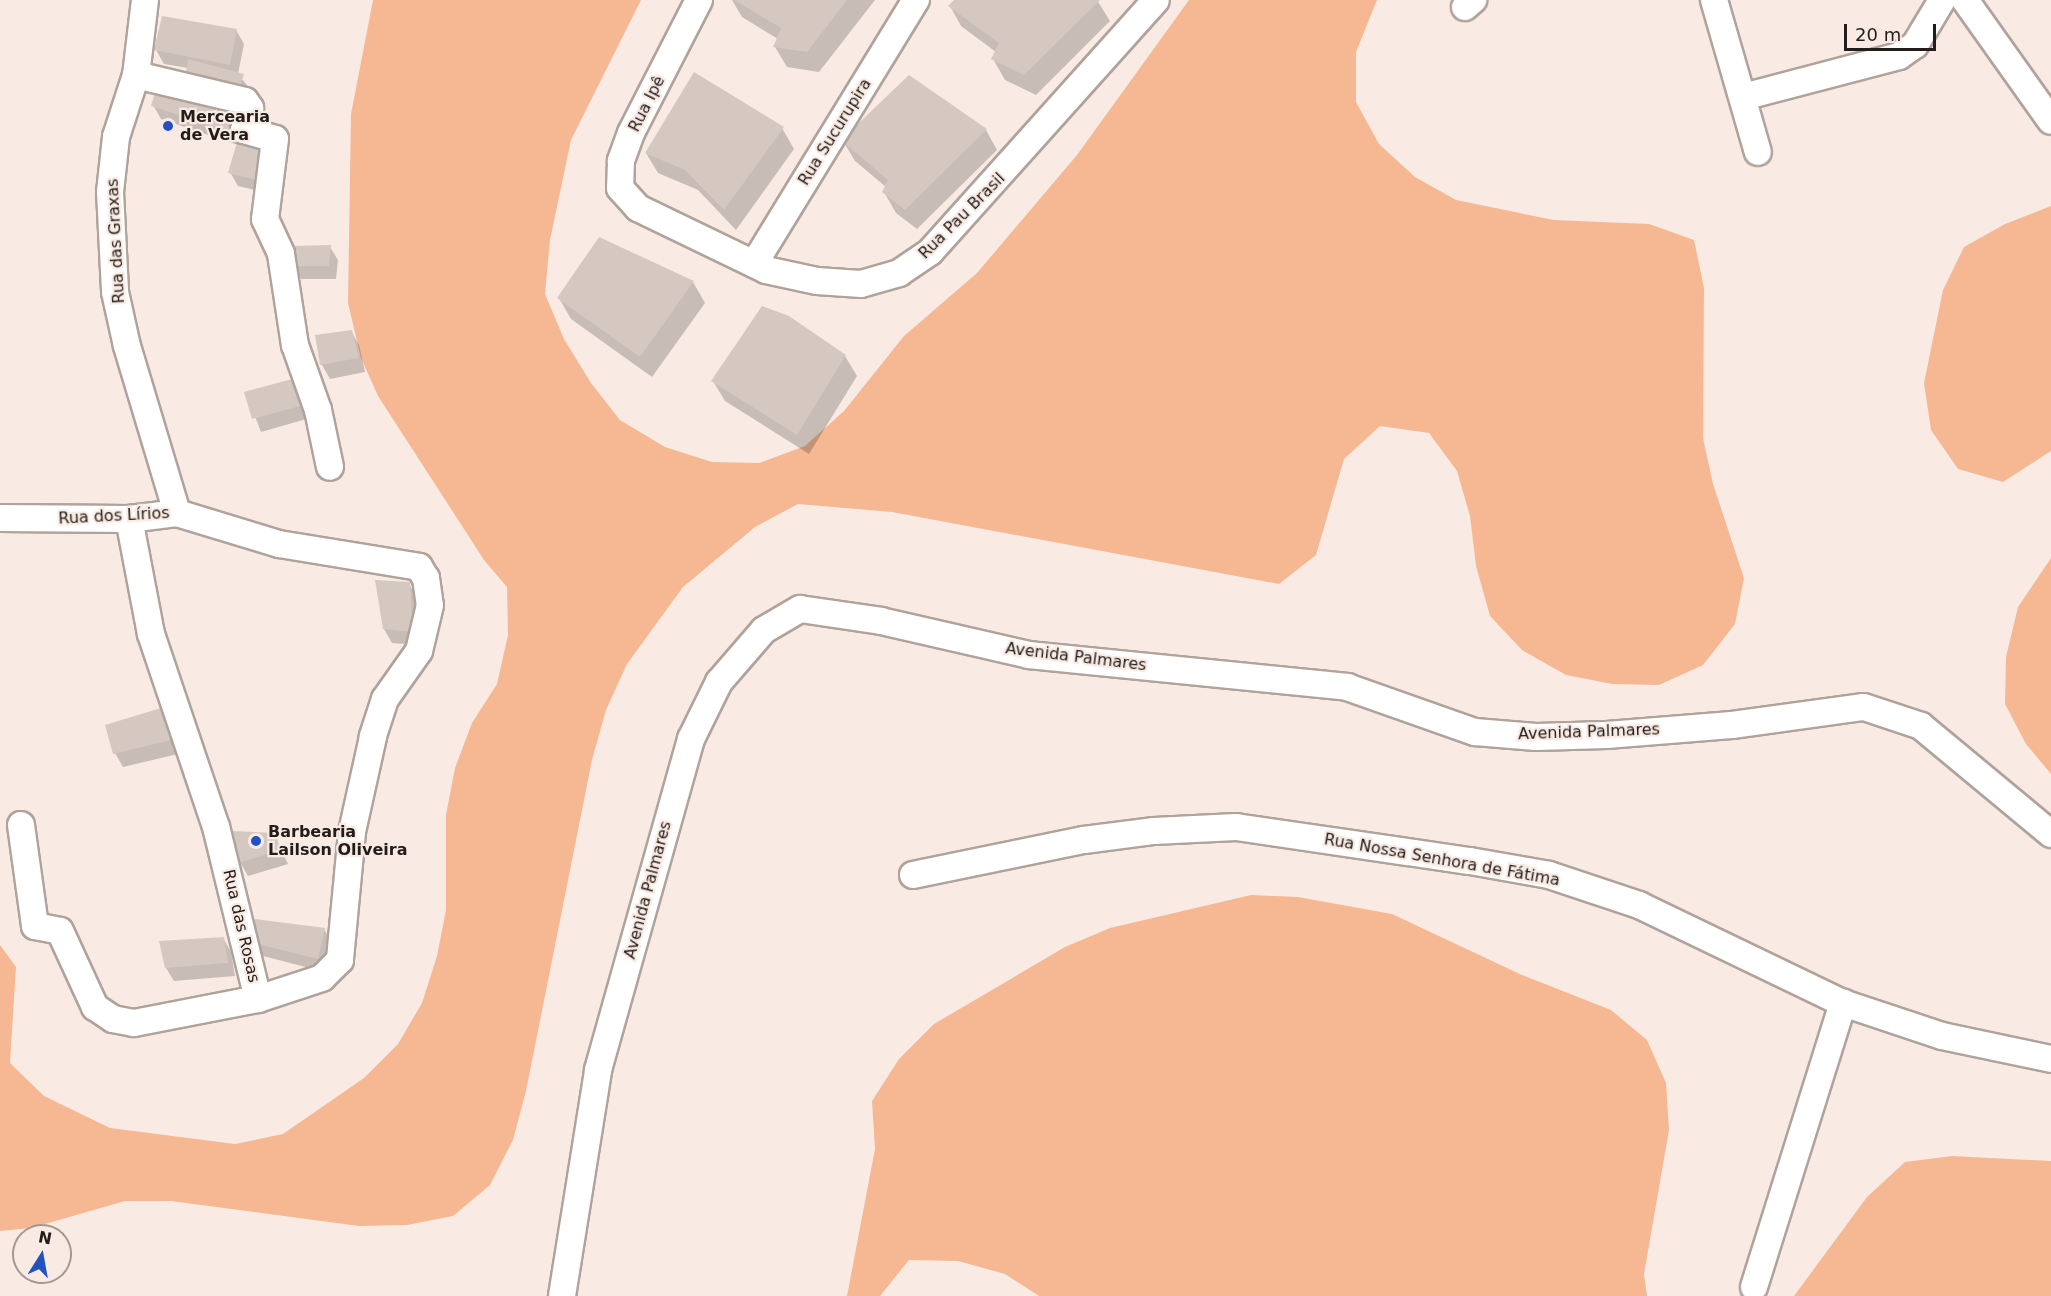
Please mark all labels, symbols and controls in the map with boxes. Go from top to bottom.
scale bar [1847,12,1938,50]
text: 20 m [1855,24,1901,45]
street label: Rua Ipê [625,73,669,135]
street label: Rua Sucurupira [794,75,876,189]
place label: Mercearia de Vera [180,107,270,145]
marker: Mercearia de Vera [161,119,175,133]
street label: Rua Pau Brasil [915,169,1009,263]
street label: Rua das Graxas [103,178,129,304]
street label: Rua dos Lírios [58,504,170,528]
street label: Avenida Palmares [1004,639,1148,675]
street label: Avenida Palmares [1518,720,1660,744]
street label: Avenida Palmares [620,819,676,961]
place label: Barbearia Lailson Oliveira [268,822,407,860]
street label: Rua Nossa Senhora de Fátima [1323,830,1561,890]
marker: Barbearia Lailson Oliveira [249,834,263,848]
street label: Rua das Rosas [219,868,263,984]
north arrow [12,1224,72,1284]
text: N [37,1227,54,1248]

